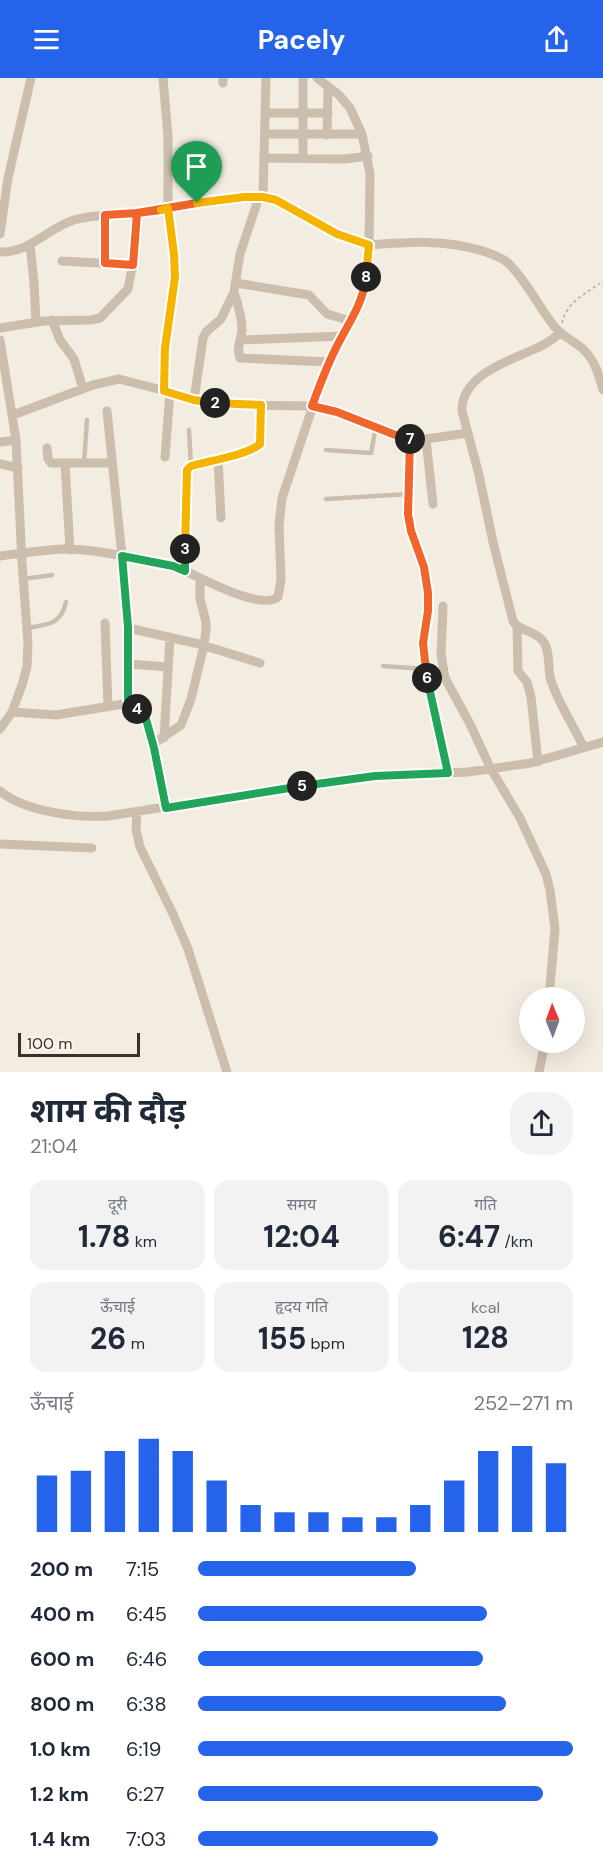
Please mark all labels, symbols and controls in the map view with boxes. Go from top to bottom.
text: Pacely [258,22,345,57]
icon: menu [30,23,63,56]
icon: share [540,23,573,56]
pin [171,141,222,203]
icon: arrive [180,150,213,183]
pin: 8 [351,262,381,292]
text: 8 [361,266,371,287]
pin: 2 [200,388,230,418]
text: 2 [210,392,220,413]
pin: 7 [395,424,425,454]
text: 7 [406,428,414,449]
pin: 3 [170,534,200,564]
text: 3 [180,538,190,559]
pin: 6 [412,663,442,693]
text: 6 [422,667,432,688]
pin: 4 [122,694,152,724]
text: 4 [132,698,142,719]
pin: 5 [287,771,317,801]
text: 5 [297,775,307,796]
north arrow [519,987,585,1053]
map controls [519,987,585,1053]
scale bar [18,1030,140,1058]
text: 100 m [27,1033,72,1054]
text: शाम की दौड़ [30,1089,186,1132]
button: share [510,1092,573,1155]
text: 21:04 [30,1133,78,1159]
text: दूरी [108,1194,127,1215]
text: समय [287,1194,316,1215]
text: गति [474,1194,497,1215]
text: 1.78 [78,1217,130,1256]
text: 12:04 [263,1217,340,1256]
text: 6:47 [438,1217,500,1256]
text: km [130,1231,157,1252]
text: /km [500,1231,533,1252]
text: ऊँचाई [100,1296,135,1317]
text: हृदय गति [275,1296,328,1317]
text: kcal [471,1297,500,1318]
text: 128 [462,1318,509,1357]
text: 26 [90,1319,126,1358]
text: 155 [258,1319,306,1358]
text: m [126,1333,145,1354]
text: bpm [306,1333,345,1354]
text: ऊँचाई [30,1390,73,1416]
text: 252–271 m [473,1390,573,1416]
text: 200 m [30,1556,93,1582]
text: 7:15 [126,1556,159,1582]
text: 400 m [30,1601,95,1627]
text: 6:45 [126,1601,167,1627]
text: 600 m [30,1646,94,1672]
text: 6:46 [126,1646,167,1672]
text: 800 m [30,1691,94,1717]
text: 6:38 [126,1691,167,1717]
text: 1.0 km [30,1736,91,1762]
text: 6:19 [126,1736,161,1762]
text: 1.2 km [30,1781,89,1807]
text: 6:27 [126,1781,164,1807]
text: 1.4 km [30,1826,90,1852]
text: 7:03 [126,1826,166,1852]

